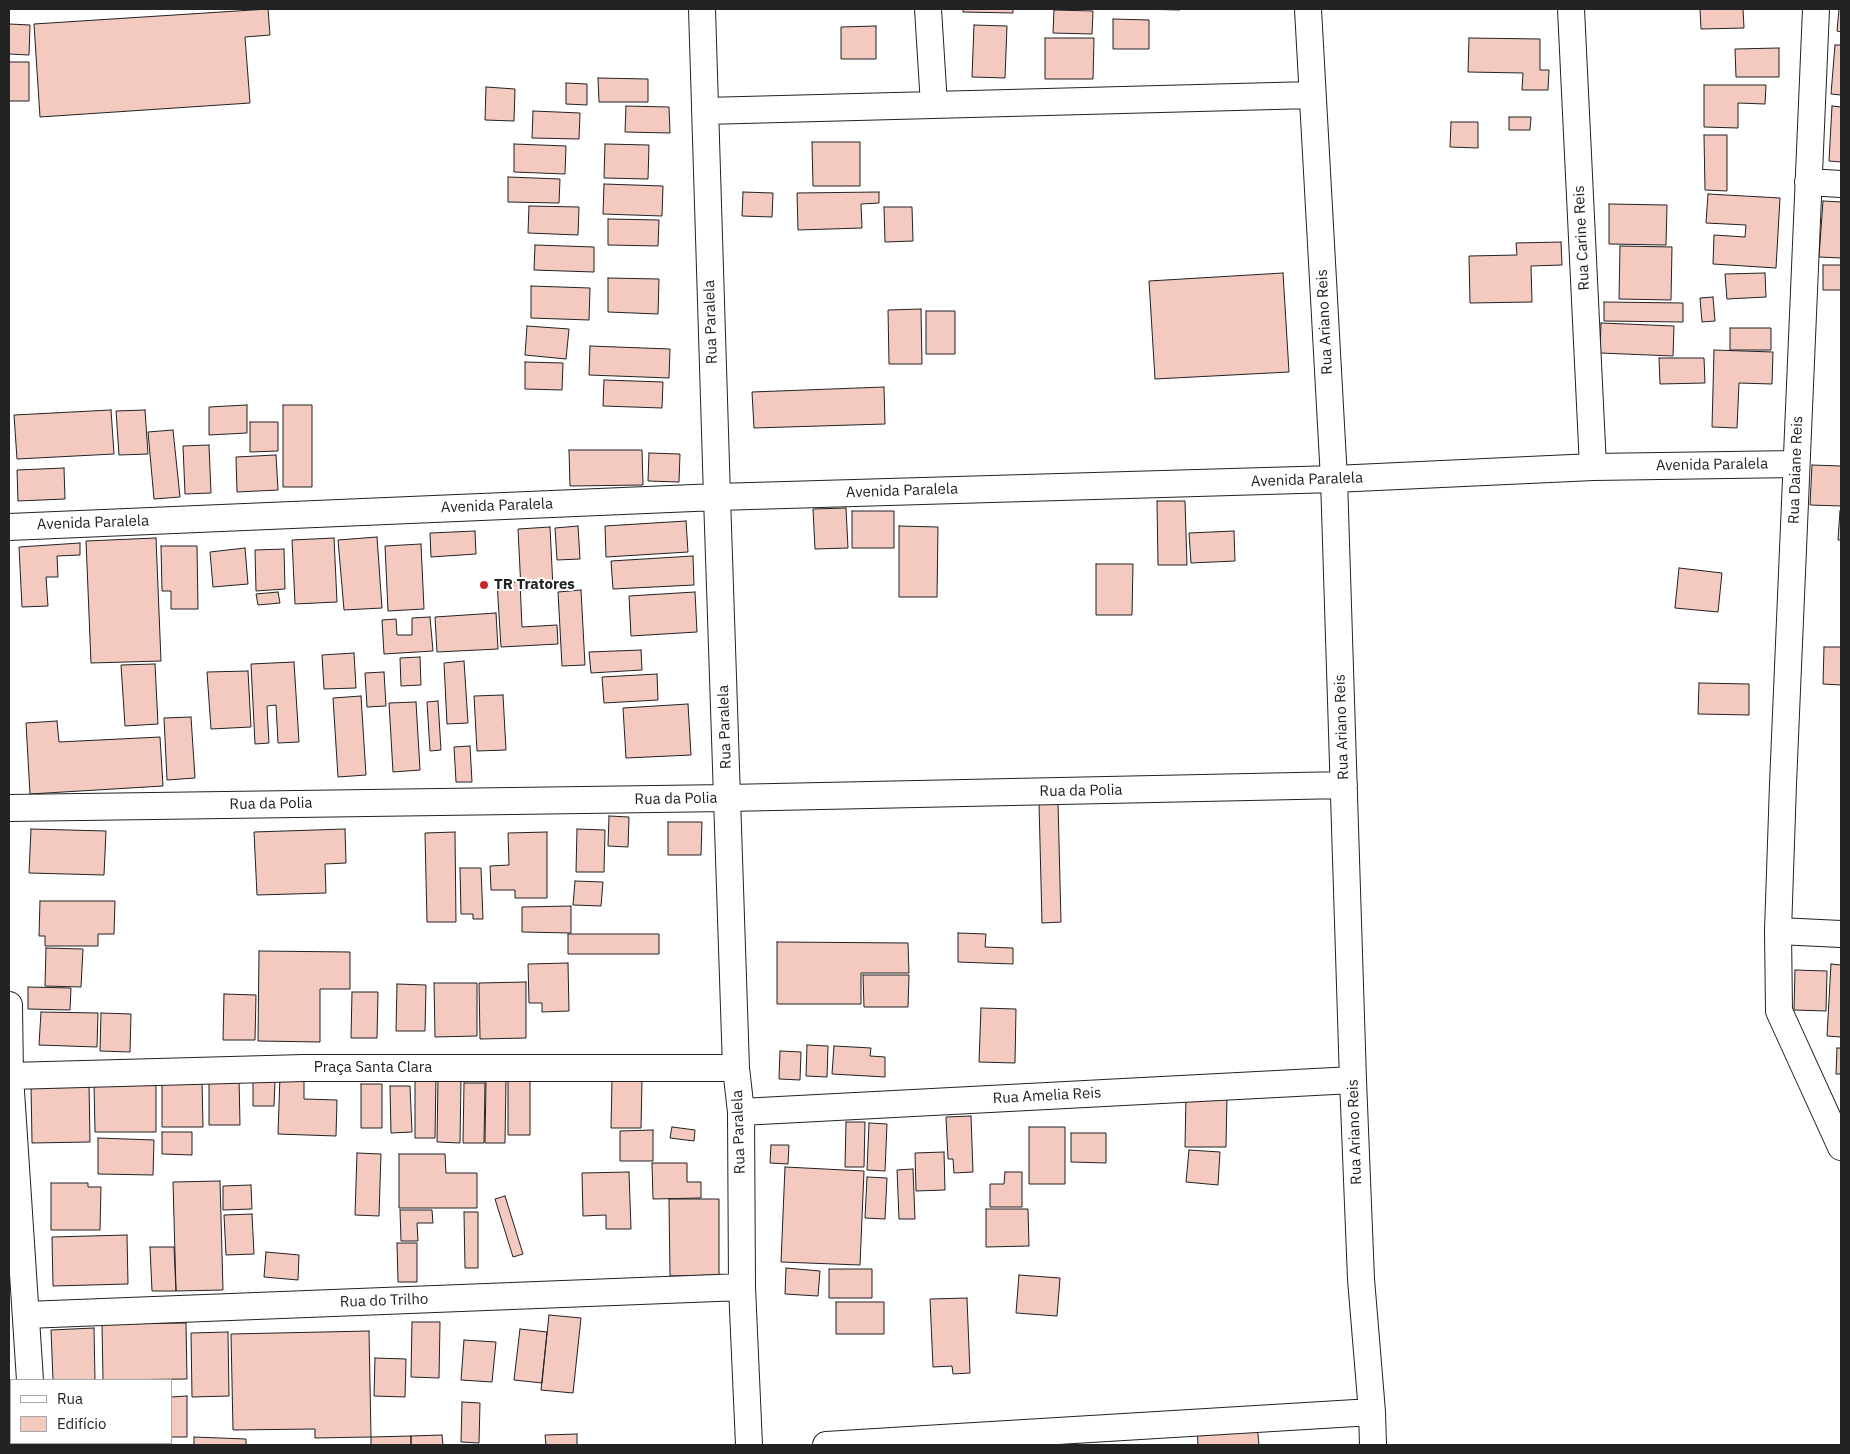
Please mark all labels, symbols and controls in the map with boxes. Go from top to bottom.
street label: Rua Carine Reis [1570,185,1594,291]
street label: Rua Ariano Reis [1313,269,1337,375]
street label: Rua Paralela [701,279,721,365]
street label: Rua Daiane Reis [1785,415,1807,525]
street label: Avenida Paralela [1656,455,1768,475]
street label: Avenida Paralela [1251,469,1363,491]
street label: Avenida Paralela [846,480,958,502]
street label: Avenida Paralela [441,495,553,517]
street label: Avenida Paralela [37,512,149,534]
place label: TR Tratores [494,576,575,594]
marker: TR Tratores [478,579,490,591]
street label: Rua Ariano Reis [1331,674,1353,780]
street label: Rua Paralela [715,684,735,770]
street label: Rua da Polia [1039,781,1123,801]
street label: Rua da Polia [634,789,718,809]
street label: Rua da Polia [229,794,313,814]
street label: Praça Santa Clara [314,1059,432,1077]
street label: Rua Ariano Reis [1344,1079,1366,1185]
street label: Rua Amelia Reis [992,1084,1102,1108]
street label: Rua Paralela [729,1089,749,1175]
street label: Rua do Trilho [339,1290,429,1312]
legend [10,1379,172,1444]
text: Rua [57,1389,83,1408]
text: Edifício [57,1414,106,1433]

